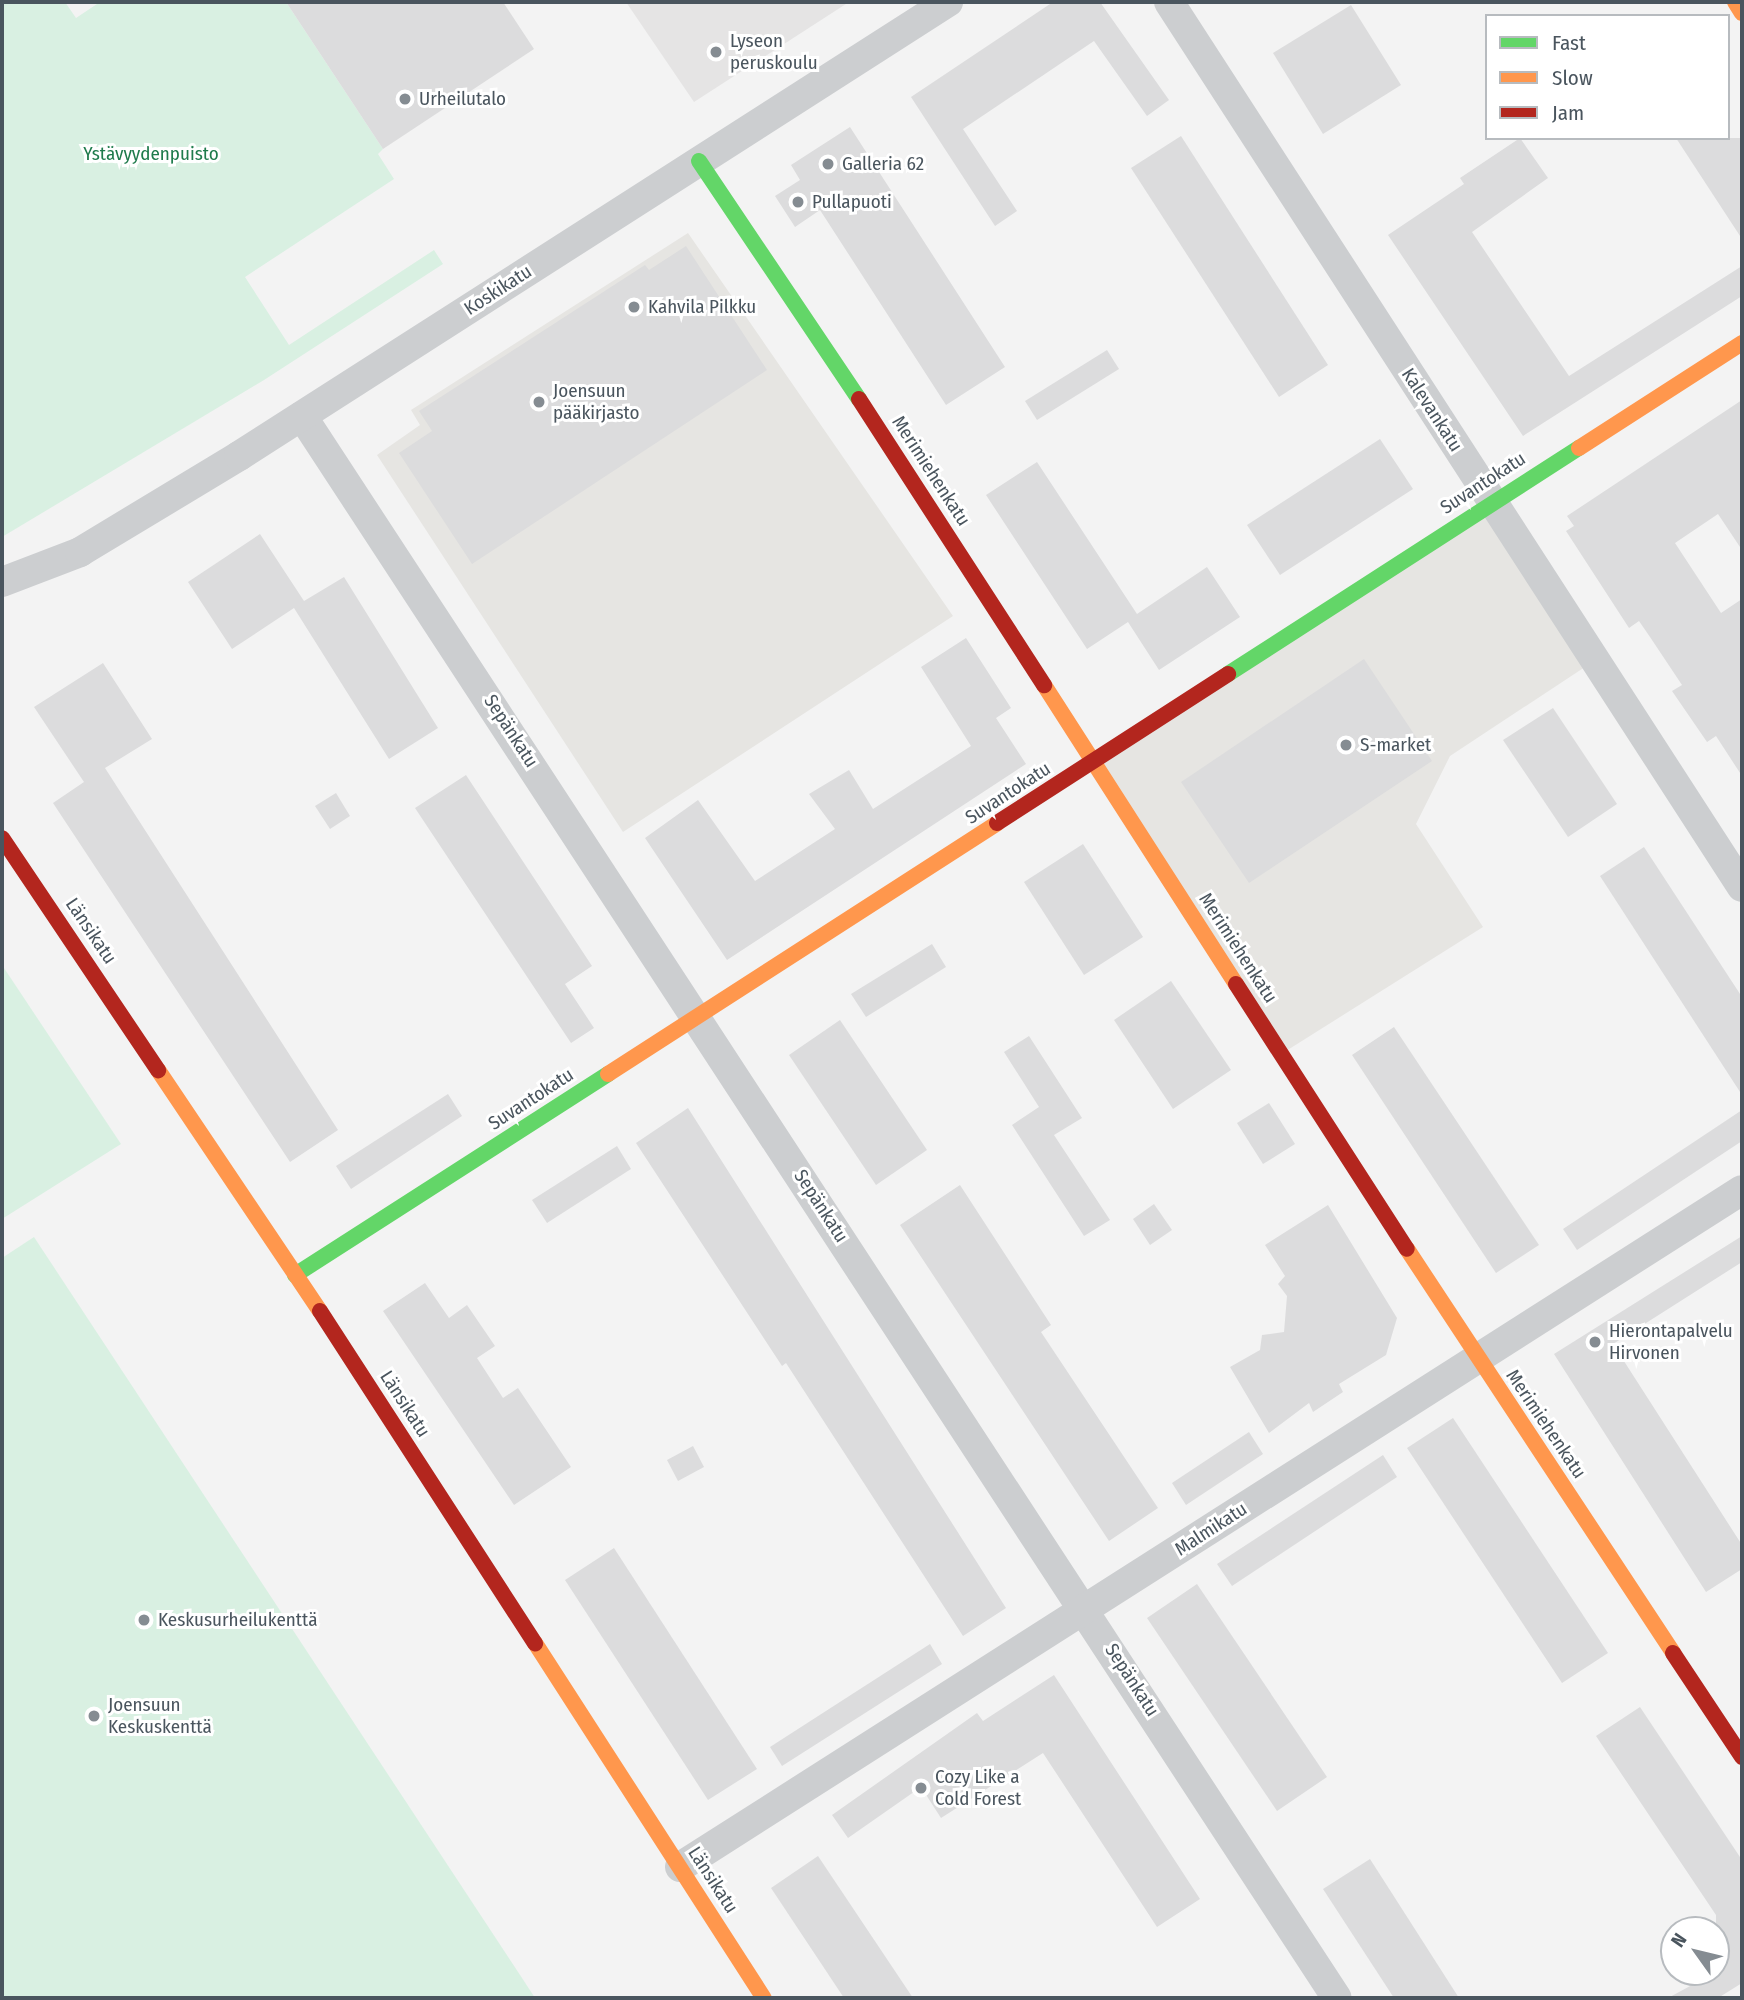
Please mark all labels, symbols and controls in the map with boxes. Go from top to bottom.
legend [1485,14,1730,140]
place label: Lyseon peruskoulu [730,30,818,74]
text: Fast [1552,30,1586,56]
marker: Lyseon peruskoulu [708,44,724,60]
text: Slow [1552,65,1593,91]
place label: Urheilutalo [419,88,506,110]
marker: Urheilutalo [397,91,413,107]
text: Jam [1552,100,1584,126]
park label: Ystävyydenpuisto [83,143,219,165]
place label: Galleria 62 [842,153,924,175]
marker: Galleria 62 [820,156,836,172]
place label: Pullapuoti [812,191,892,213]
marker: Pullapuoti [790,194,806,210]
street label: Koskikatu [460,260,536,320]
place label: Kahvila Pilkku [648,296,756,318]
marker: Kahvila Pilkku [626,299,642,315]
street label: Kalevankatu [1397,364,1467,456]
place label: Joensuun pääkirjasto [553,380,640,424]
marker: Joensuun pääkirjasto [531,394,547,410]
street label: Merimiehenkatu [887,412,975,530]
street label: Suvantokatu [1436,447,1530,519]
street label: Sepänkatu [479,690,543,772]
place label: S-market [1360,734,1431,756]
marker: S-market [1338,737,1354,753]
street label: Suvantokatu [961,757,1055,829]
street label: Merimiehenkatu [1194,889,1282,1007]
street label: Länsikatu [61,894,121,968]
street label: Suvantokatu [484,1063,578,1135]
street label: Sepänkatu [789,1165,853,1247]
place label: Hierontapalvelu Hirvonen [1609,1320,1733,1364]
marker: Hierontapalvelu Hirvonen [1587,1334,1603,1350]
street label: Merimiehenkatu [1501,1365,1591,1483]
street label: Länsikatu [375,1367,435,1441]
street label: Malmikatu [1171,1497,1251,1561]
place label: Keskusurheilukenttä [158,1609,317,1631]
marker: Keskusurheilukenttä [136,1612,152,1628]
street label: Sepänkatu [1100,1639,1164,1721]
place label: Joensuun Keskuskenttä [108,1694,212,1738]
marker: Joensuun Keskuskenttä [86,1708,102,1724]
place label: Cozy Like a Cold Forest [935,1766,1021,1810]
marker: Cozy Like a Cold Forest [913,1780,929,1796]
street label: Länsikatu [683,1843,743,1917]
north arrow [1660,1916,1730,1986]
text: N [1666,1929,1692,1951]

